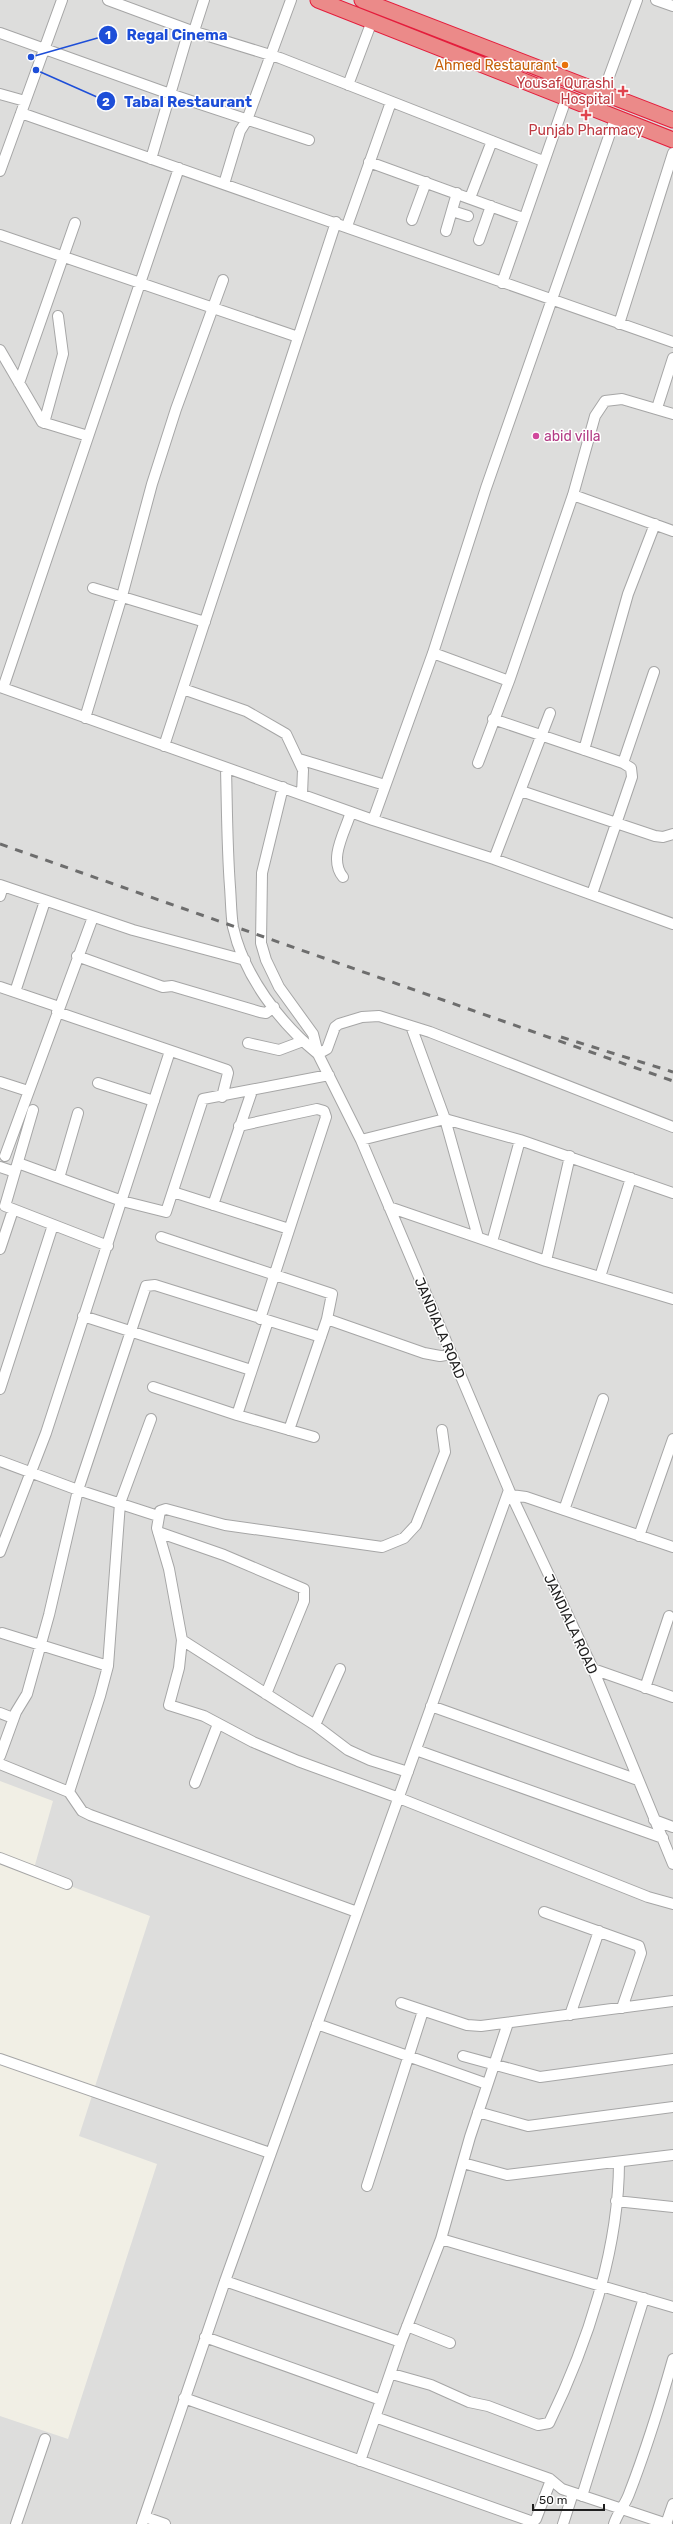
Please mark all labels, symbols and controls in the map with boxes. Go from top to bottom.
callout: Regal Cinema [98,21,235,48]
text: Regal Cinema [127,26,228,44]
text: 1 [105,28,111,42]
place label: Ahmed Restaurant [435,57,558,74]
marker: Ahmed Restaurant [560,60,570,70]
place label: Yousaf Qurashi Hospital [516,75,614,108]
marker: Yousaf Qurashi Hospital [617,85,629,97]
callout: Tabal Restaurant [96,88,260,115]
text: Tabal Restaurant [124,93,252,111]
text: 2 [102,95,110,109]
marker: Punjab Pharmacy [581,110,591,120]
place label: Punjab Pharmacy [529,122,644,139]
place label: abid villa [544,428,601,445]
marker: abid villa [531,431,541,441]
street label: JANDIALA ROAD [411,1275,469,1381]
street label: JANDIALA ROAD [540,1571,601,1677]
scale bar [533,2486,604,2512]
text: 50 m [539,2493,567,2507]

